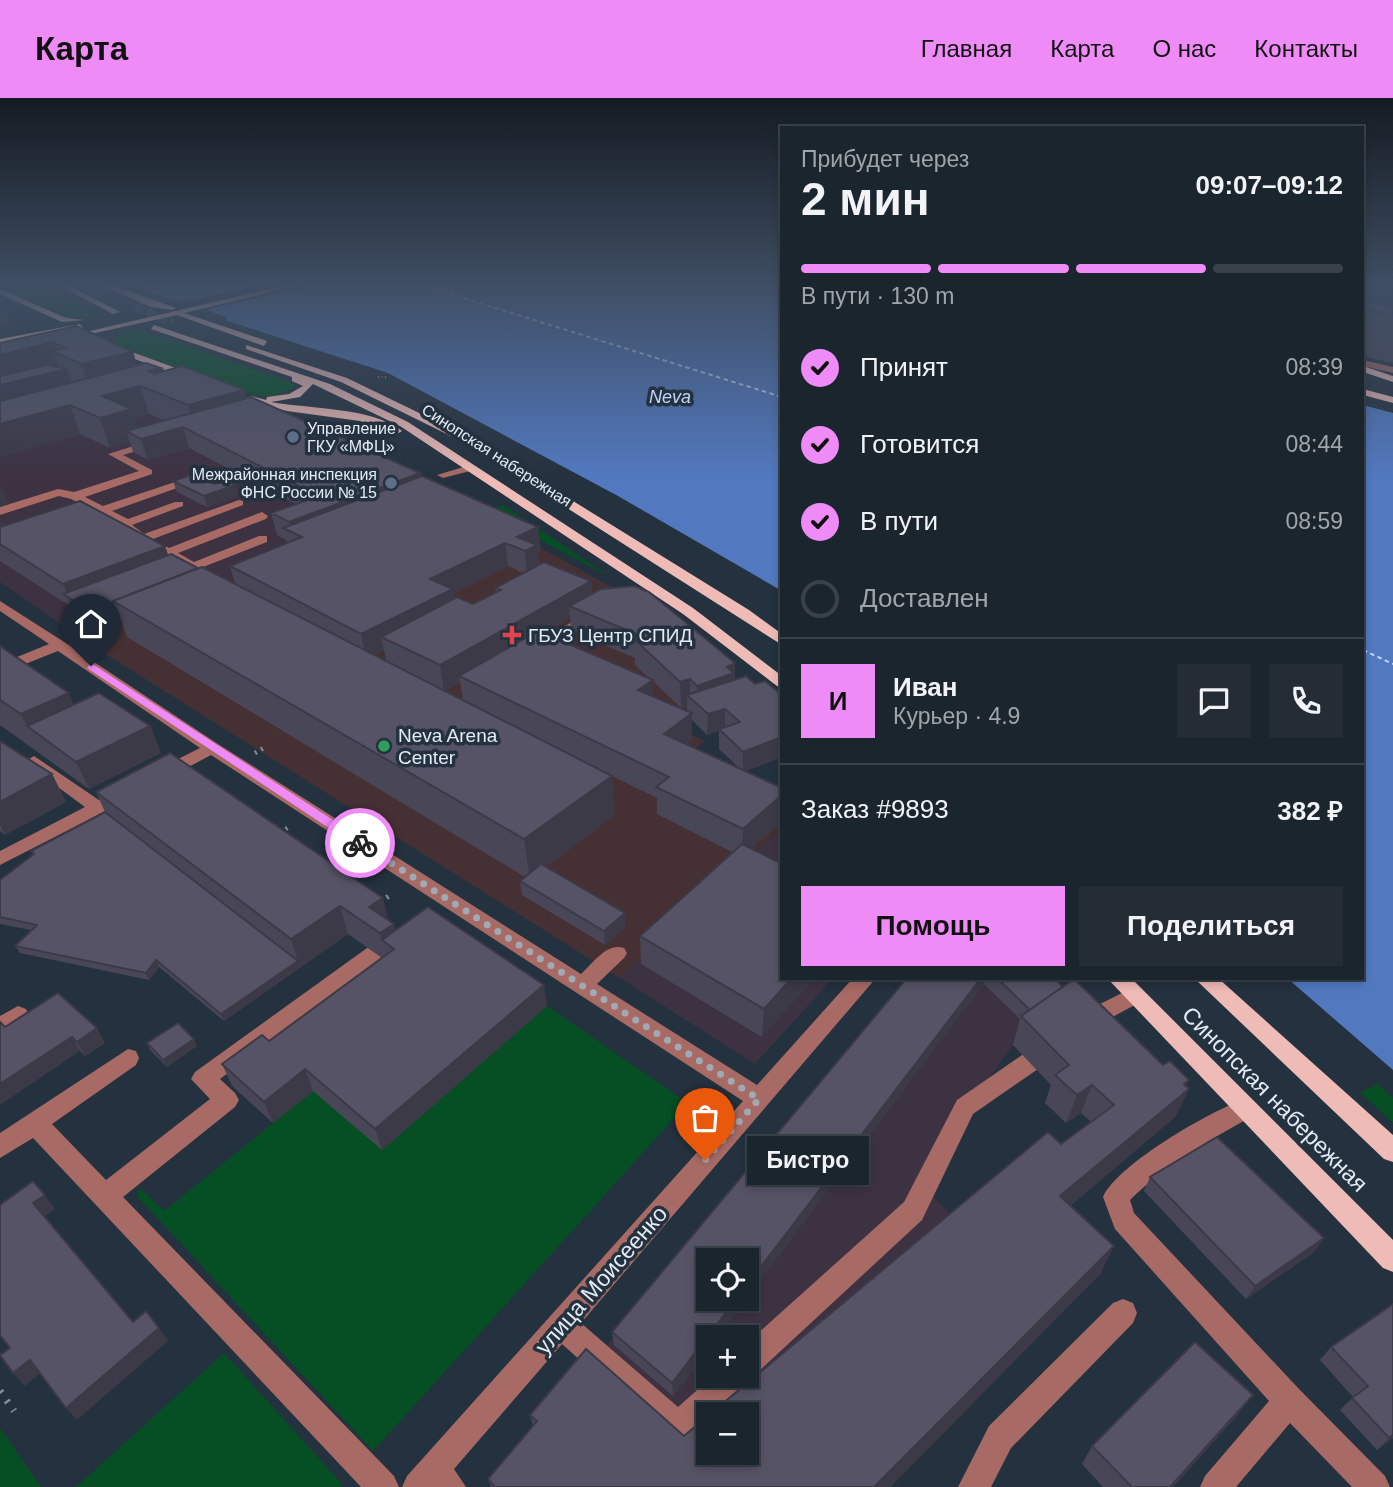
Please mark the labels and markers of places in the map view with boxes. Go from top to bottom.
place label: Управление ГКУ «МФЦ» [307,420,396,455]
marker: Управление ГКУ «МФЦ» [285,429,301,445]
place label: Межрайонная инспекция ФНС России № 15 [192,466,377,501]
marker: Межрайонная инспекция ФНС России № 15 [383,475,399,491]
pin [61,594,121,666]
marker: ГБУЗ Центр СПИД [502,625,522,645]
place label: ГБУЗ Центр СПИД [528,625,692,646]
place label: Neva Arena Center [398,725,498,768]
marker: Neva Arena Center [376,738,392,754]
pin [675,1088,735,1160]
callout: Бистро [747,1136,870,1184]

